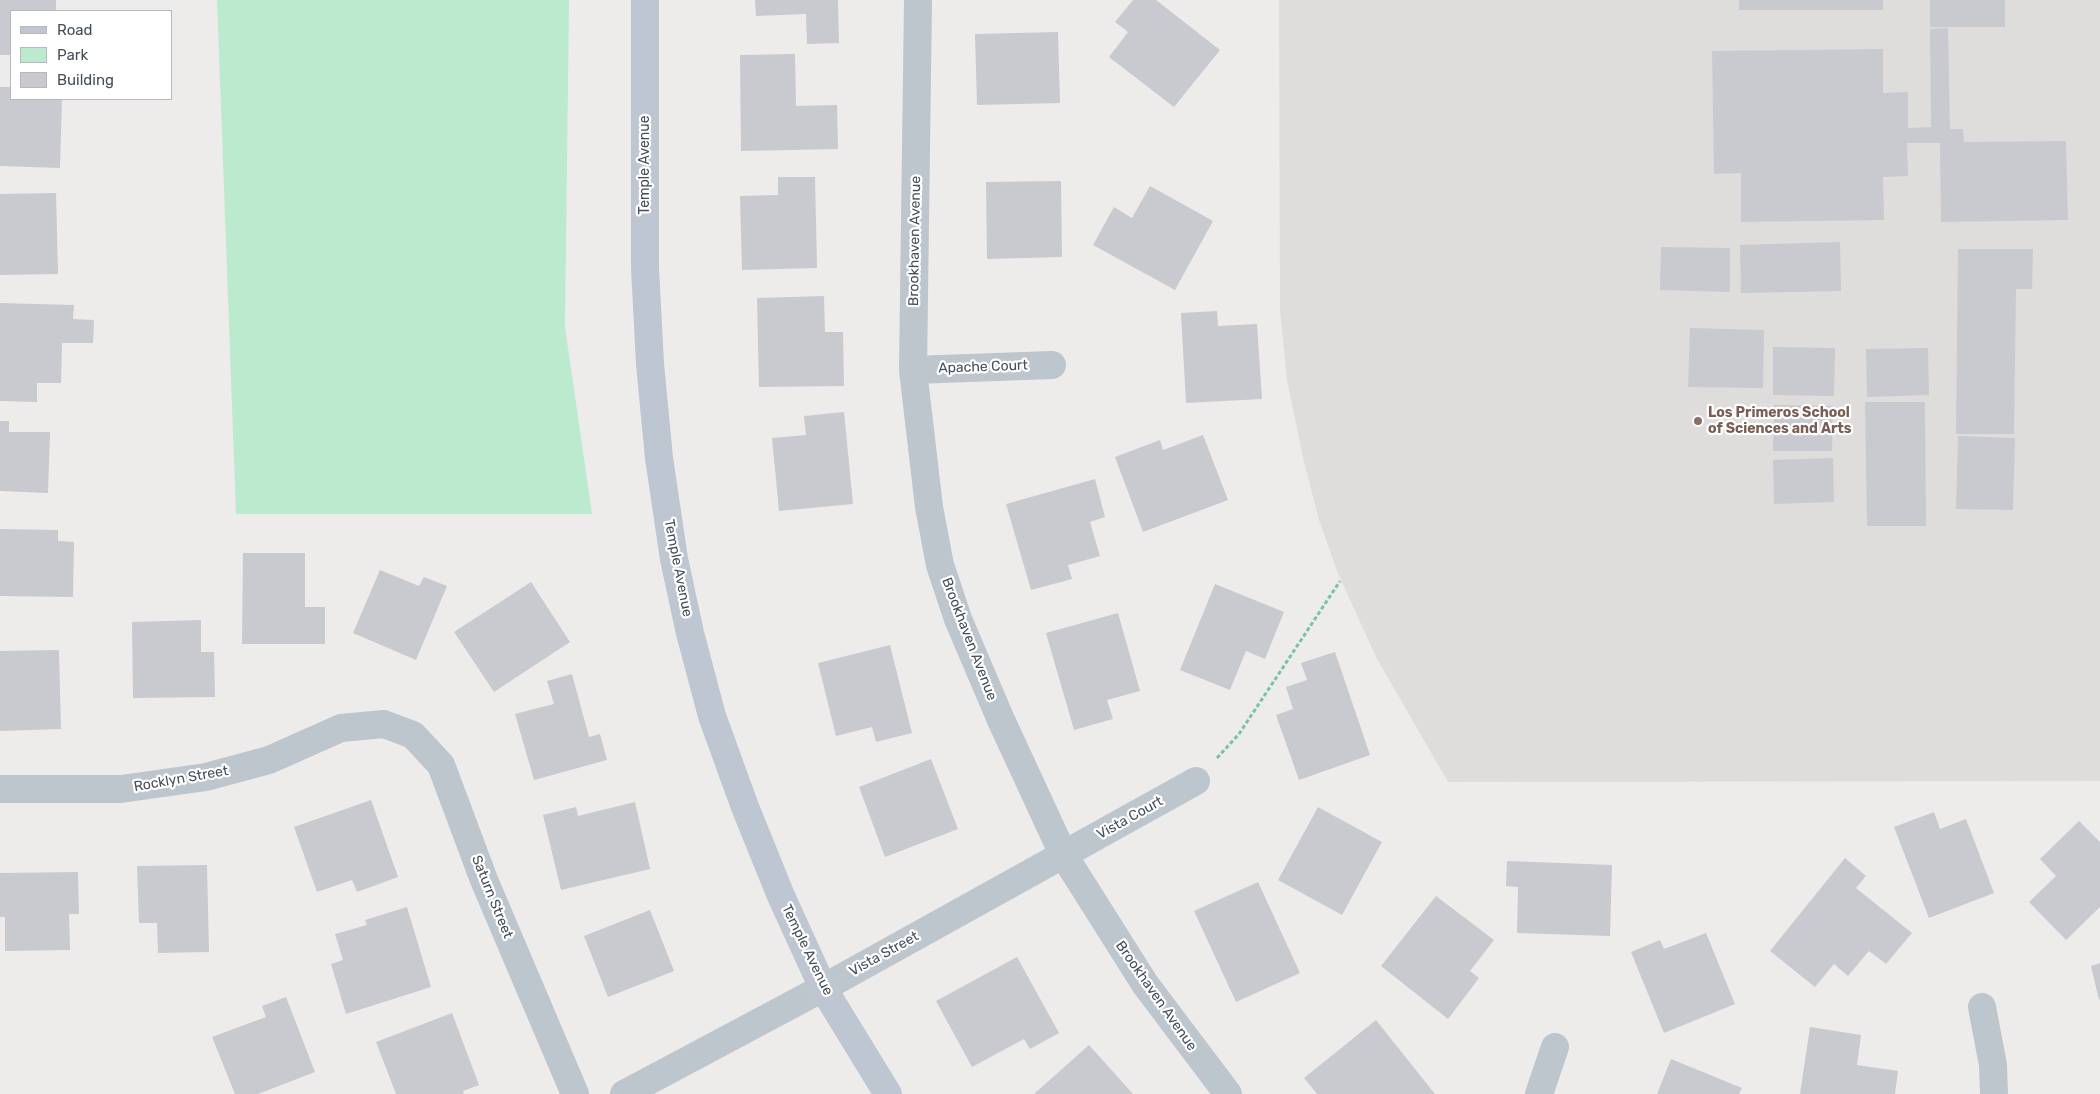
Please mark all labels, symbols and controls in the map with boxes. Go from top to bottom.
legend [10,10,172,100]
text: Road [57,21,93,39]
text: Park [57,46,88,64]
text: Building [57,71,114,89]
street label: Temple Avenue [637,115,653,215]
street label: Brookhaven Avenue [905,176,925,306]
street label: Apache Court [938,357,1028,377]
place label: Los Primeros School of Sciences and Arts [1708,405,1852,438]
marker: Los Primeros School of Sciences and Arts [1692,415,1704,427]
street label: Temple Avenue [660,518,696,618]
street label: Brookhaven Avenue [938,575,1000,703]
street label: Rocklyn Street [132,762,230,796]
street label: Vista Court [1094,793,1166,843]
street label: Saturn Street [468,853,516,941]
street label: Temple Avenue [778,902,836,998]
street label: Vista Street [846,928,922,980]
street label: Brookhaven Avenue [1112,938,1200,1054]

